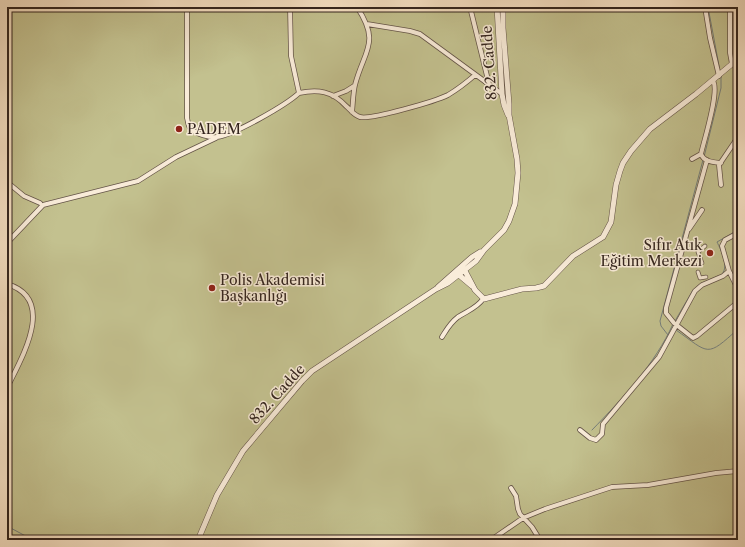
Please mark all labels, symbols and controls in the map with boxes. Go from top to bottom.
street label: 832. Cadde [477,25,501,101]
place label: PADEM [187,120,241,138]
marker: PADEM [174,124,184,134]
place label: Sıfır Atık Eğitim Merkezi [601,236,703,270]
marker: Sıfır Atık Eğitim Merkezi [705,248,715,258]
place label: Polis Akademisi Başkanlığı [220,271,325,305]
marker: Polis Akademisi Başkanlığı [207,283,217,293]
street label: 832. Cadde [245,360,309,428]

